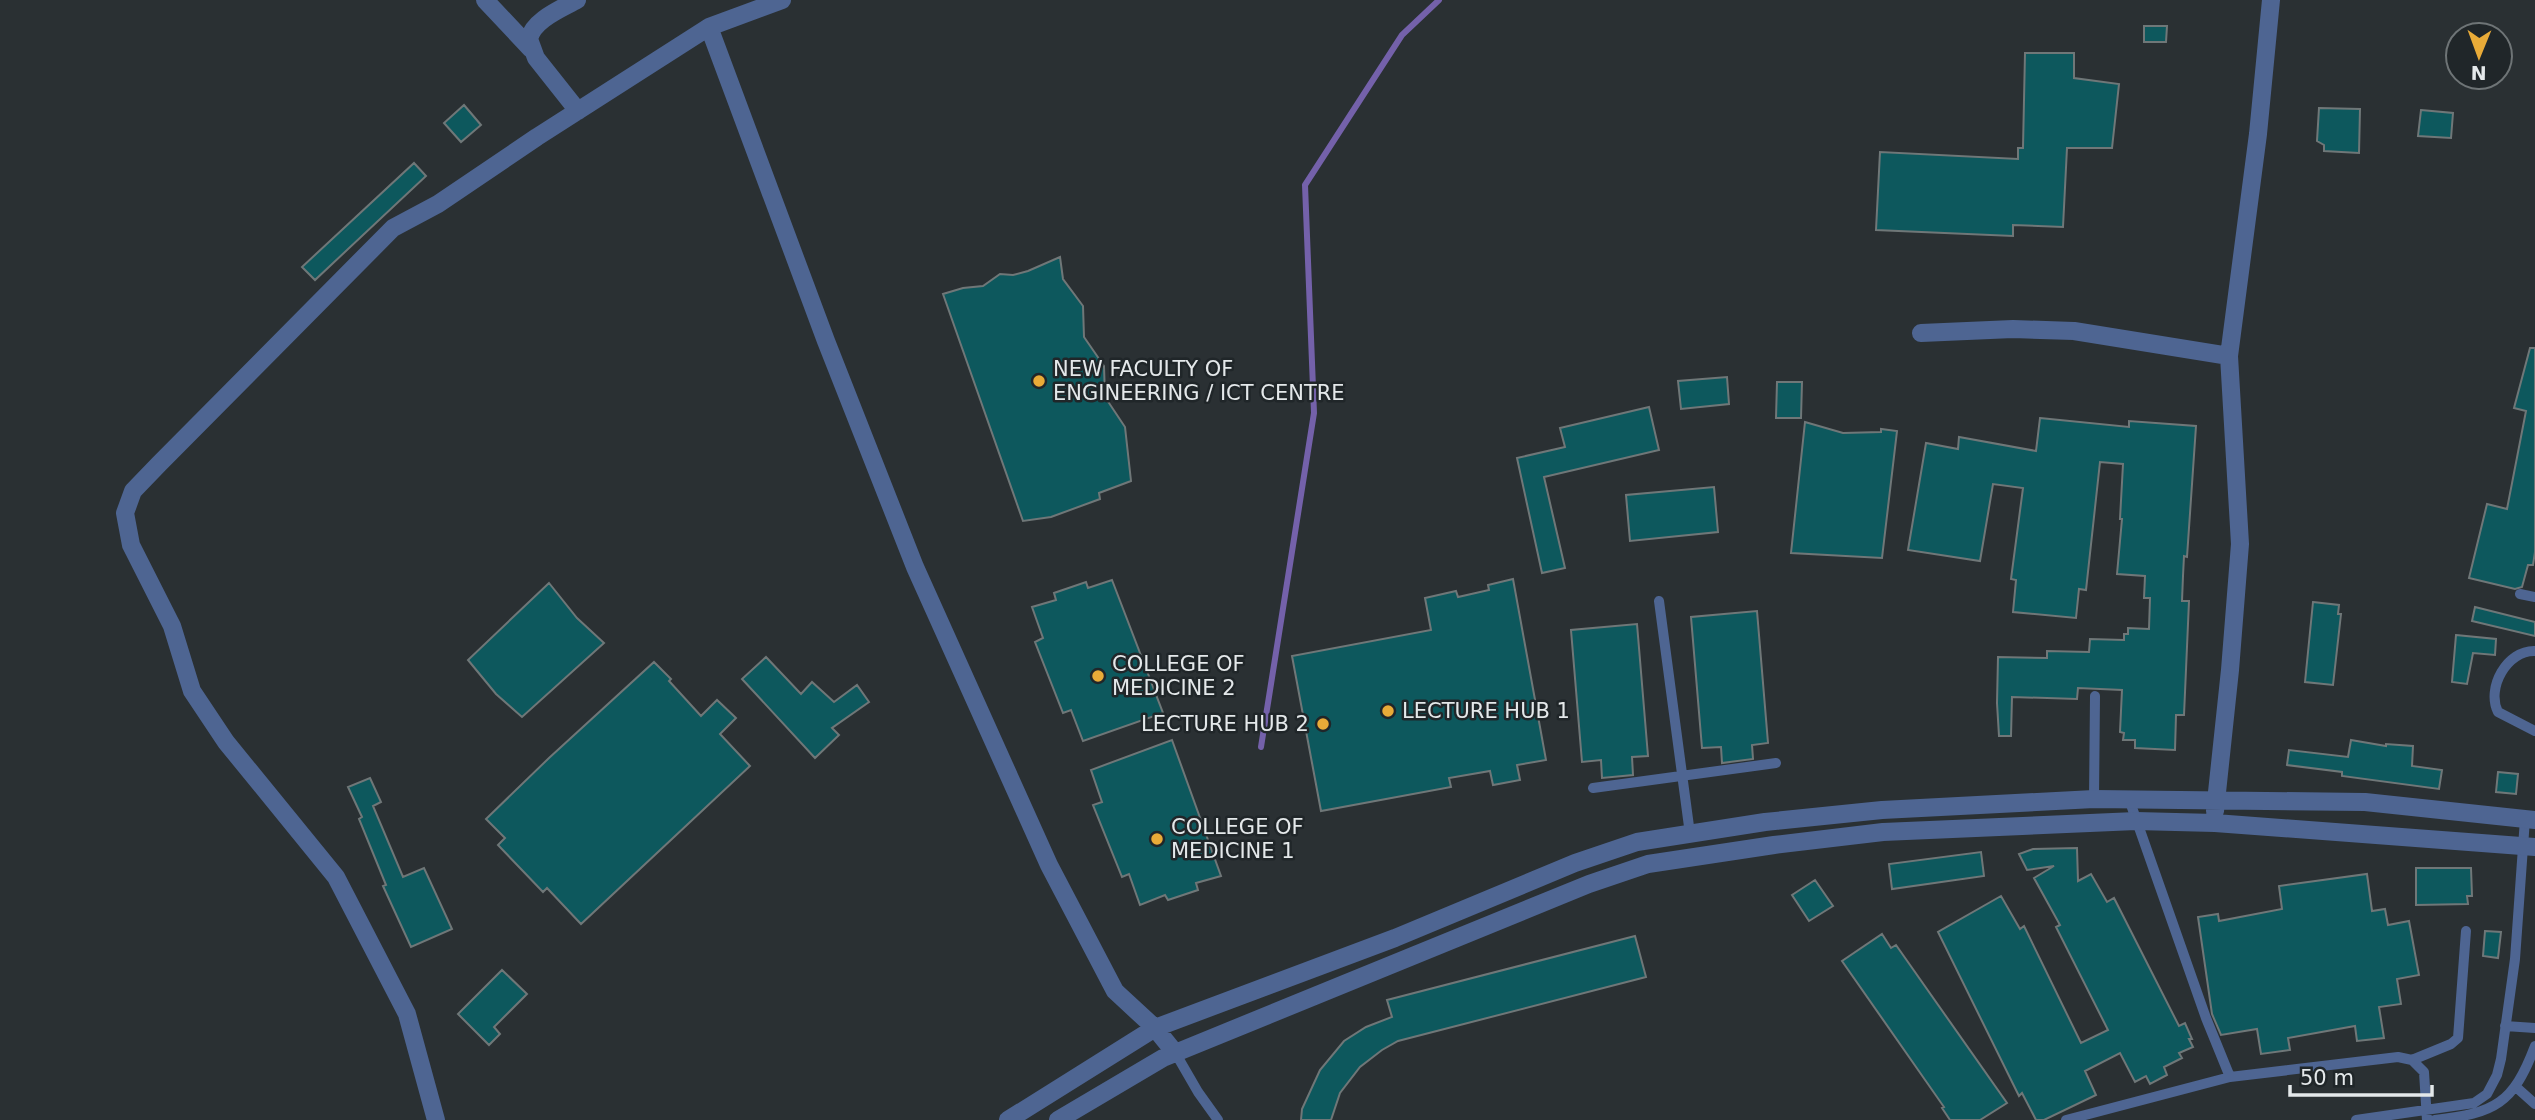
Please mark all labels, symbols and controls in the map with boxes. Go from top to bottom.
north arrow [2444,21,2514,91]
text: N [2471,62,2487,84]
place label: NEW FACULTY OF ENGINEERING / ICT CENTRE [1053,357,1345,405]
marker: NEW FACULTY OF ENGINEERING / ICT CENTRE [1031,373,1047,389]
place label: COLLEGE OF MEDICINE 2 [1112,652,1245,700]
marker: COLLEGE OF MEDICINE 2 [1090,668,1106,684]
place label: LECTURE HUB 1 [1402,699,1570,723]
marker: LECTURE HUB 1 [1380,703,1396,719]
place label: LECTURE HUB 2 [1141,712,1309,736]
marker: LECTURE HUB 2 [1315,716,1331,732]
place label: COLLEGE OF MEDICINE 1 [1171,815,1304,863]
marker: COLLEGE OF MEDICINE 1 [1149,831,1165,847]
scale bar [2290,1054,2432,1098]
text: 50 m [2300,1066,2354,1090]

